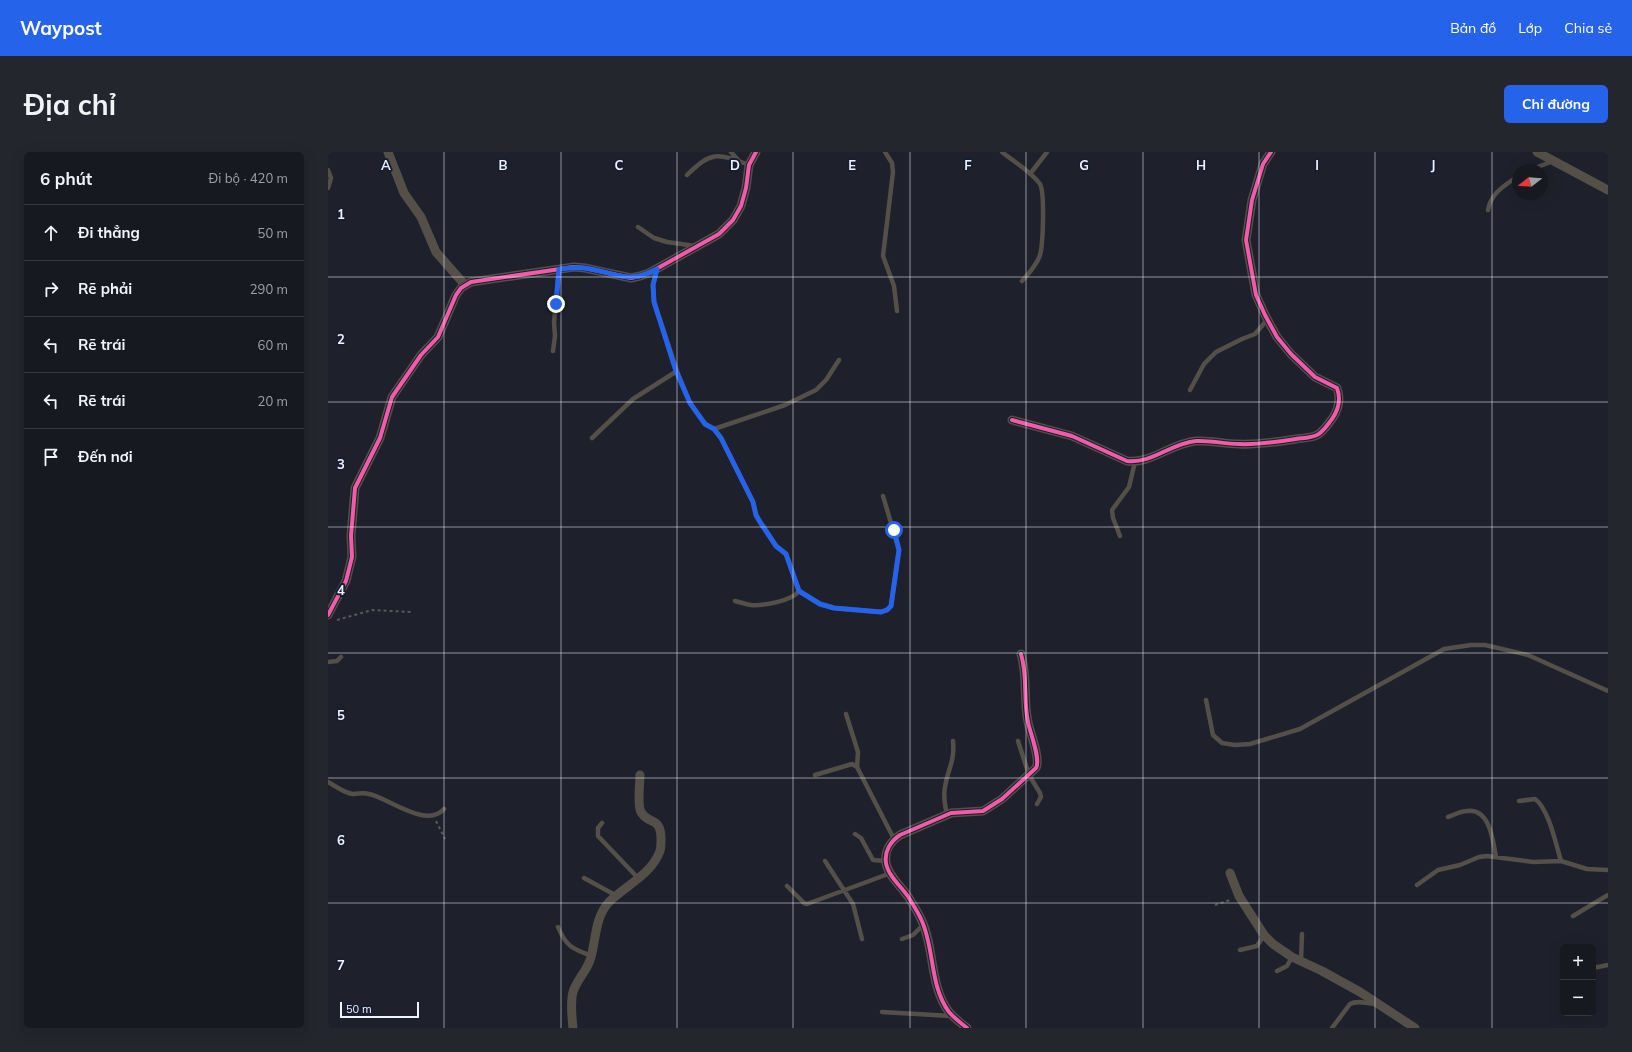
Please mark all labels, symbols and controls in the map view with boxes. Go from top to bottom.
text: Waypost [20,16,102,40]
text: Bản đồ [1450,19,1496,37]
text: Lớp [1518,19,1542,37]
text: Chia sẻ [1564,19,1612,37]
button: Chỉ đường [1504,85,1608,123]
text: Địa chỉ [24,87,116,122]
text: A [381,157,391,173]
text: B [499,157,508,173]
text: C [615,157,624,173]
text: D [730,157,740,173]
text: E [848,157,856,173]
text: F [964,157,972,173]
text: G [1079,157,1089,173]
text: H [1196,157,1206,173]
text: I [1315,157,1319,173]
text: J [1431,157,1435,173]
north arrow [1512,164,1548,200]
text: 6 phút [40,168,92,189]
text: Đi bộ · 420 m [209,170,288,186]
text: 1 [337,206,345,222]
icon: ahead [40,222,62,244]
text: Đi thẳng [78,223,140,242]
text: 50 m [258,225,288,241]
icon: right [40,278,62,300]
text: Rẽ phải [78,279,132,298]
text: 290 m [250,281,288,297]
route end [547,295,565,313]
text: 2 [337,331,345,347]
icon: left [40,334,62,356]
text: Rẽ trái [78,335,125,354]
text: 60 m [258,337,288,353]
icon: left [40,390,62,412]
text: Rẽ trái [78,391,125,410]
text: 20 m [258,393,288,409]
icon: arrive [40,446,62,468]
text: Đến nơi [78,447,133,466]
text: 3 [337,456,345,472]
route start [885,521,903,539]
text: 4 [337,582,345,598]
text: 5 [337,707,345,723]
text: 6 [337,832,345,848]
map controls [1560,944,1596,1016]
button: + [1560,944,1596,980]
text: 7 [337,957,345,973]
button: − [1560,980,1596,1016]
scale bar [340,1000,419,1019]
text: 50 m [346,1002,372,1016]

